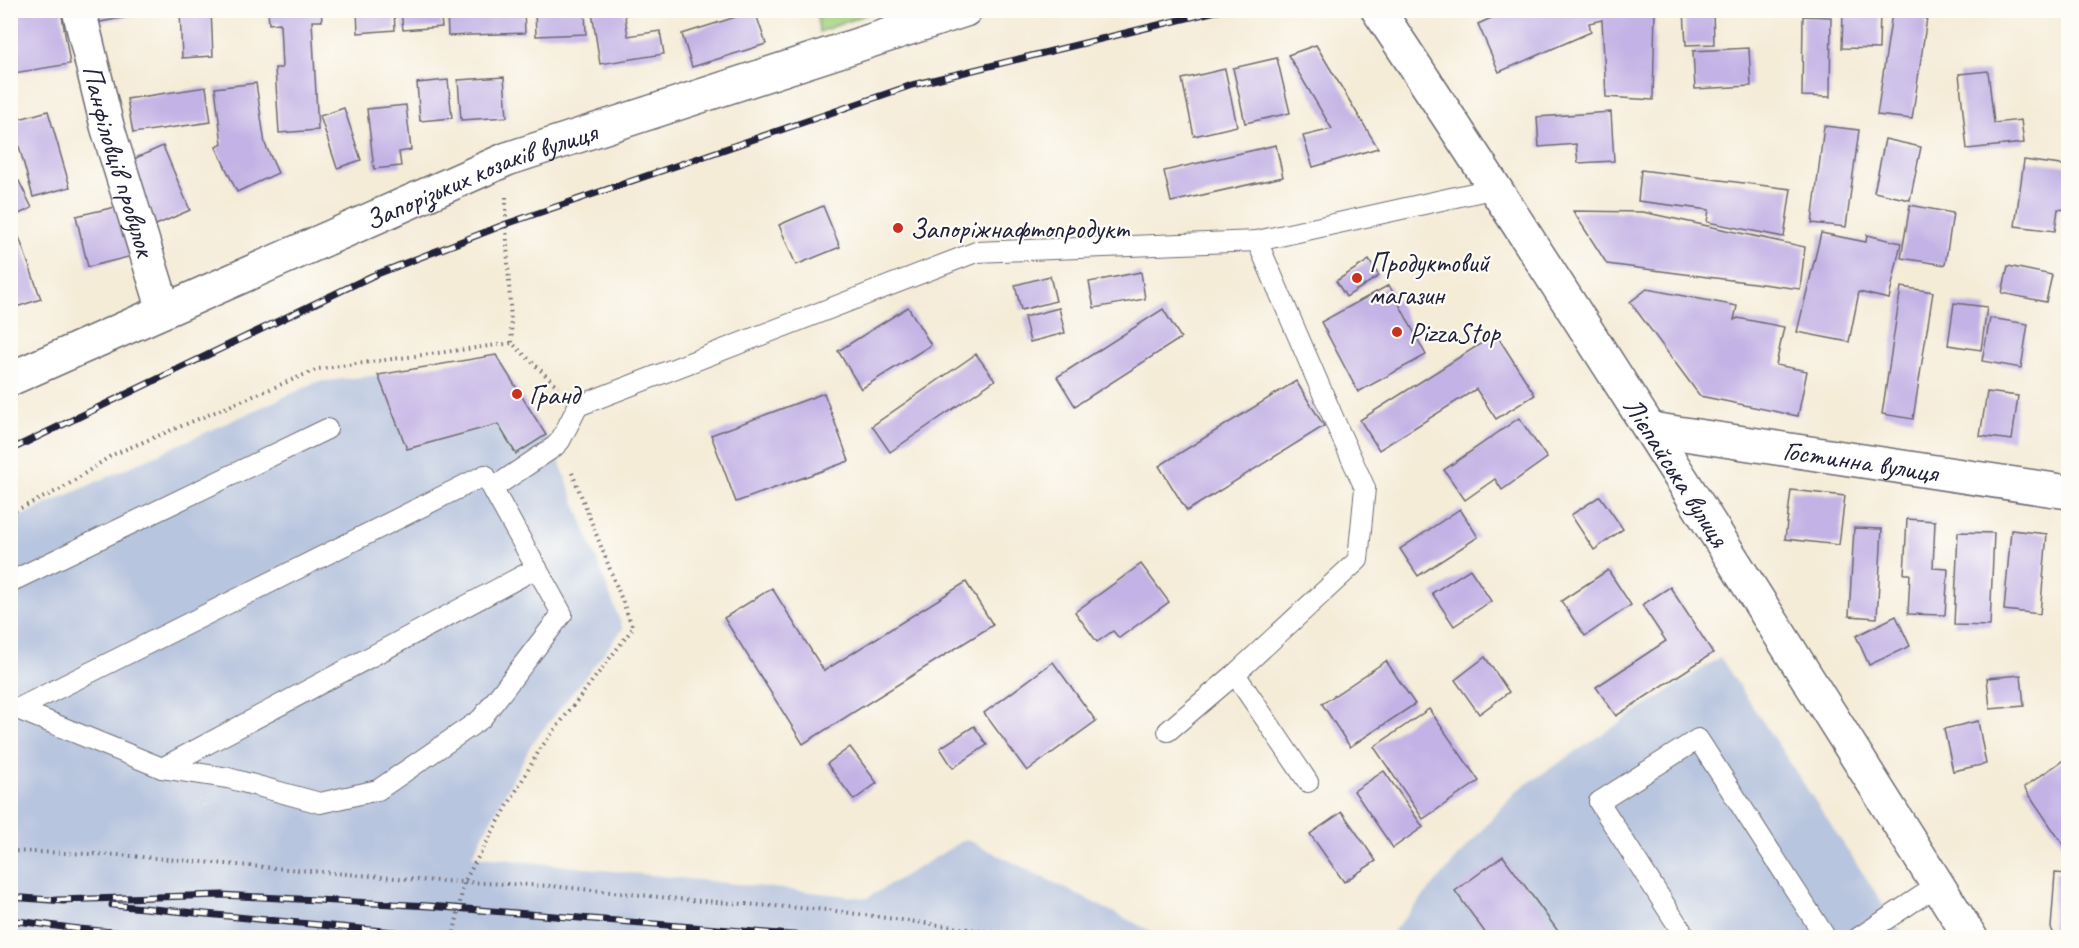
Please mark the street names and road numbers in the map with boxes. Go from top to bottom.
street label: Панфіловців провулок [75,61,164,263]
street label: Запорізьких козаків вулиця [359,113,603,238]
street label: Лієпайська вулиця [1616,390,1737,554]
street label: Гостинна вулиця [1781,432,1943,490]

